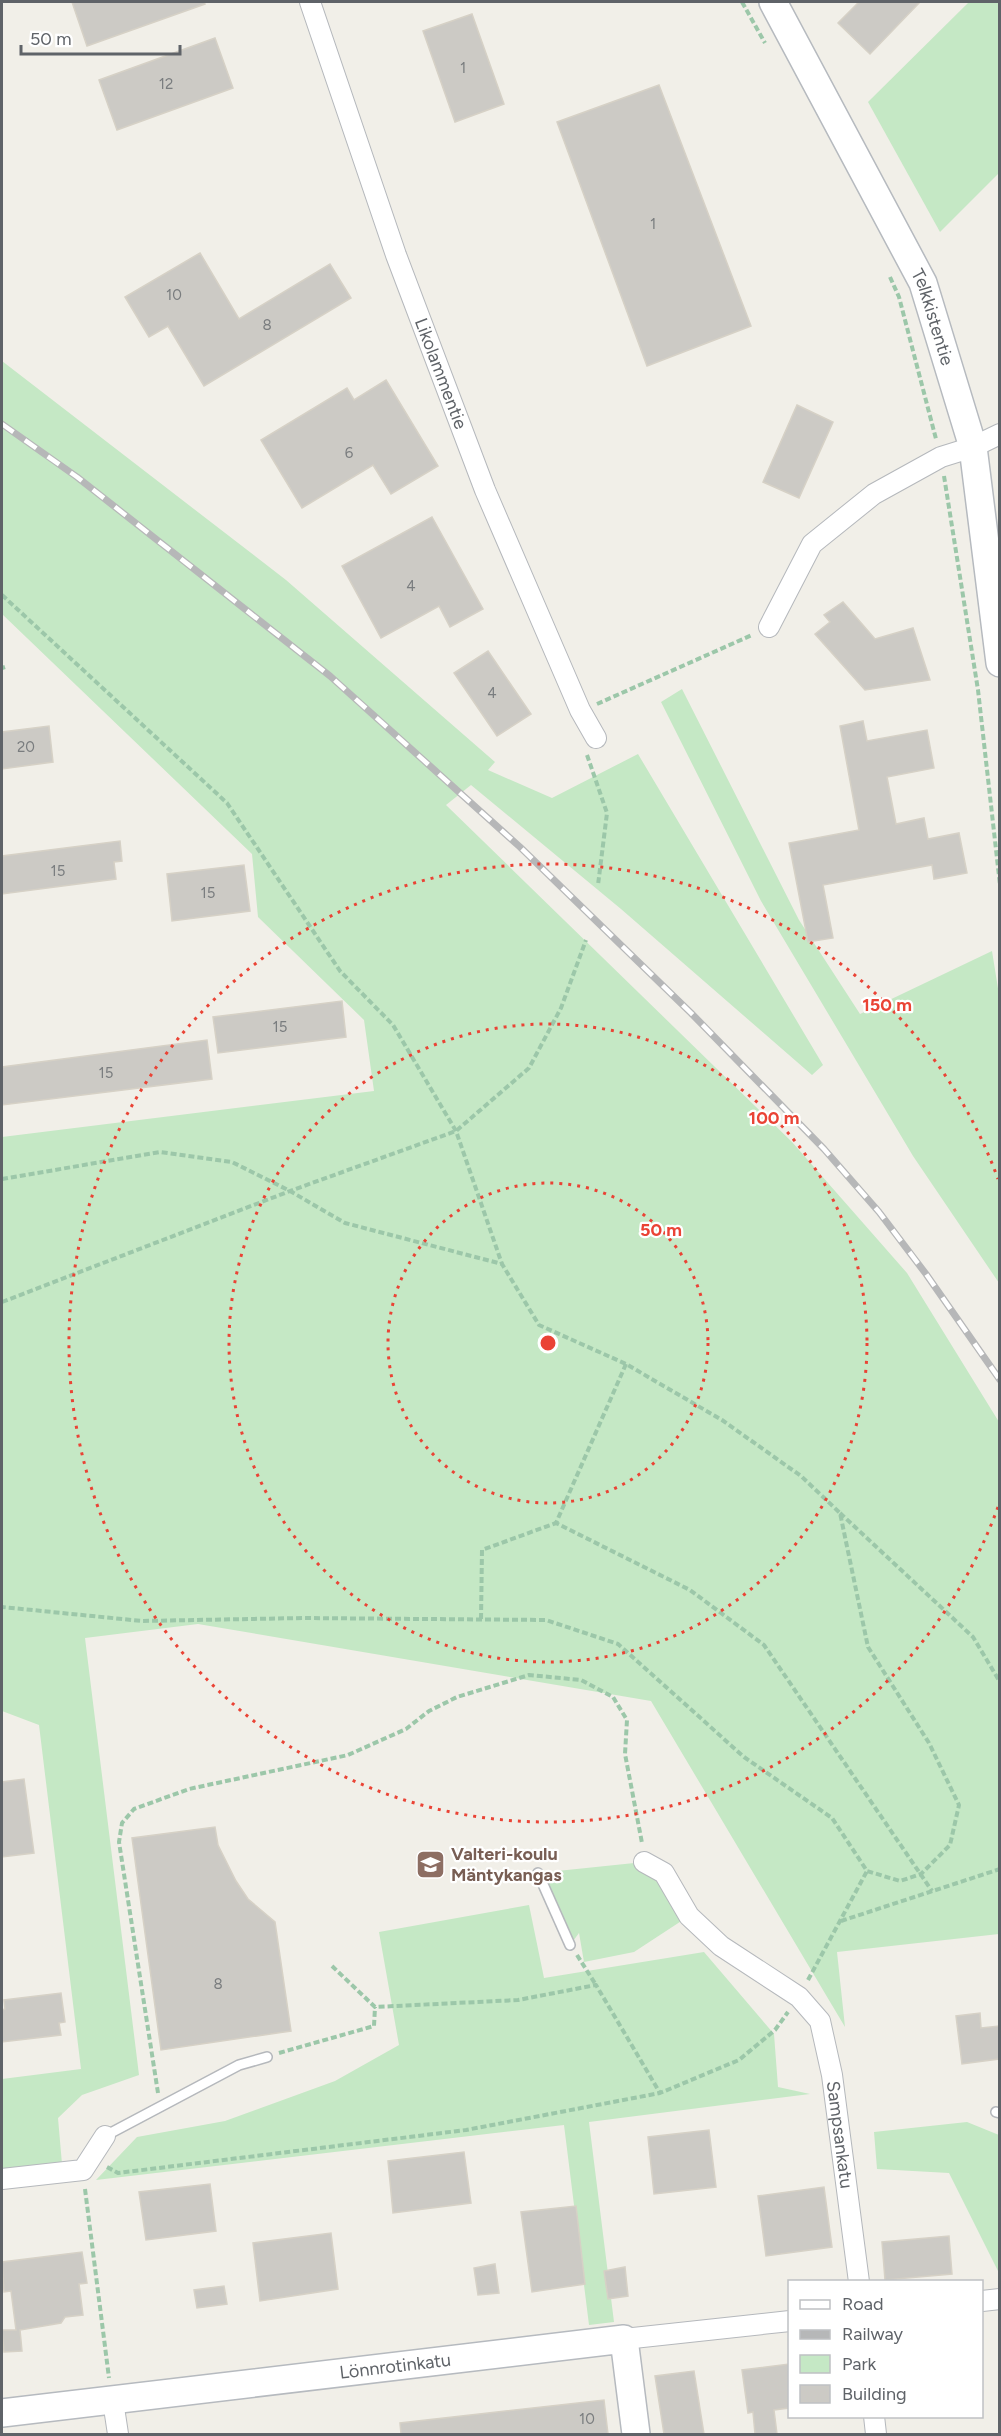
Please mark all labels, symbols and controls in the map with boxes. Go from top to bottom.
scale bar [21,18,180,56]
text: 50 m [30,28,72,50]
house number: 1 [460,59,466,77]
house number: 12 [159,75,173,93]
house number: 1 [650,215,656,233]
street label: Telkkistentie [906,265,959,368]
house number: 10 [166,286,182,304]
street label: Likolammentie [410,315,472,432]
house number: 8 [262,316,272,334]
house number: 6 [345,444,354,462]
house number: 4 [406,577,416,595]
house number: 4 [487,684,497,702]
house number: 20 [17,738,35,756]
house number: 15 [51,862,65,880]
house number: 15 [201,884,215,902]
text: 150 m [862,994,912,1016]
house number: 15 [273,1018,287,1036]
house number: 15 [99,1064,113,1082]
text: 100 m [749,1107,799,1129]
text: 50 m [640,1219,682,1241]
centre of rings [538,1333,558,1353]
place label: Valteri-koulu Mäntykangas [451,1843,562,1886]
school or university icon: Valteri-koulu Mäntykangas [414,1848,446,1880]
house number: 8 [213,1975,223,1993]
street label: Sampsankatu [822,2079,858,2190]
legend [788,2280,983,2418]
text: Road [842,2293,883,2315]
text: Railway [842,2323,904,2345]
street label: Lönnrotinkatu [338,2349,452,2384]
text: Park [842,2353,877,2375]
text: Building [842,2383,907,2405]
house number: 10 [579,2410,595,2428]

